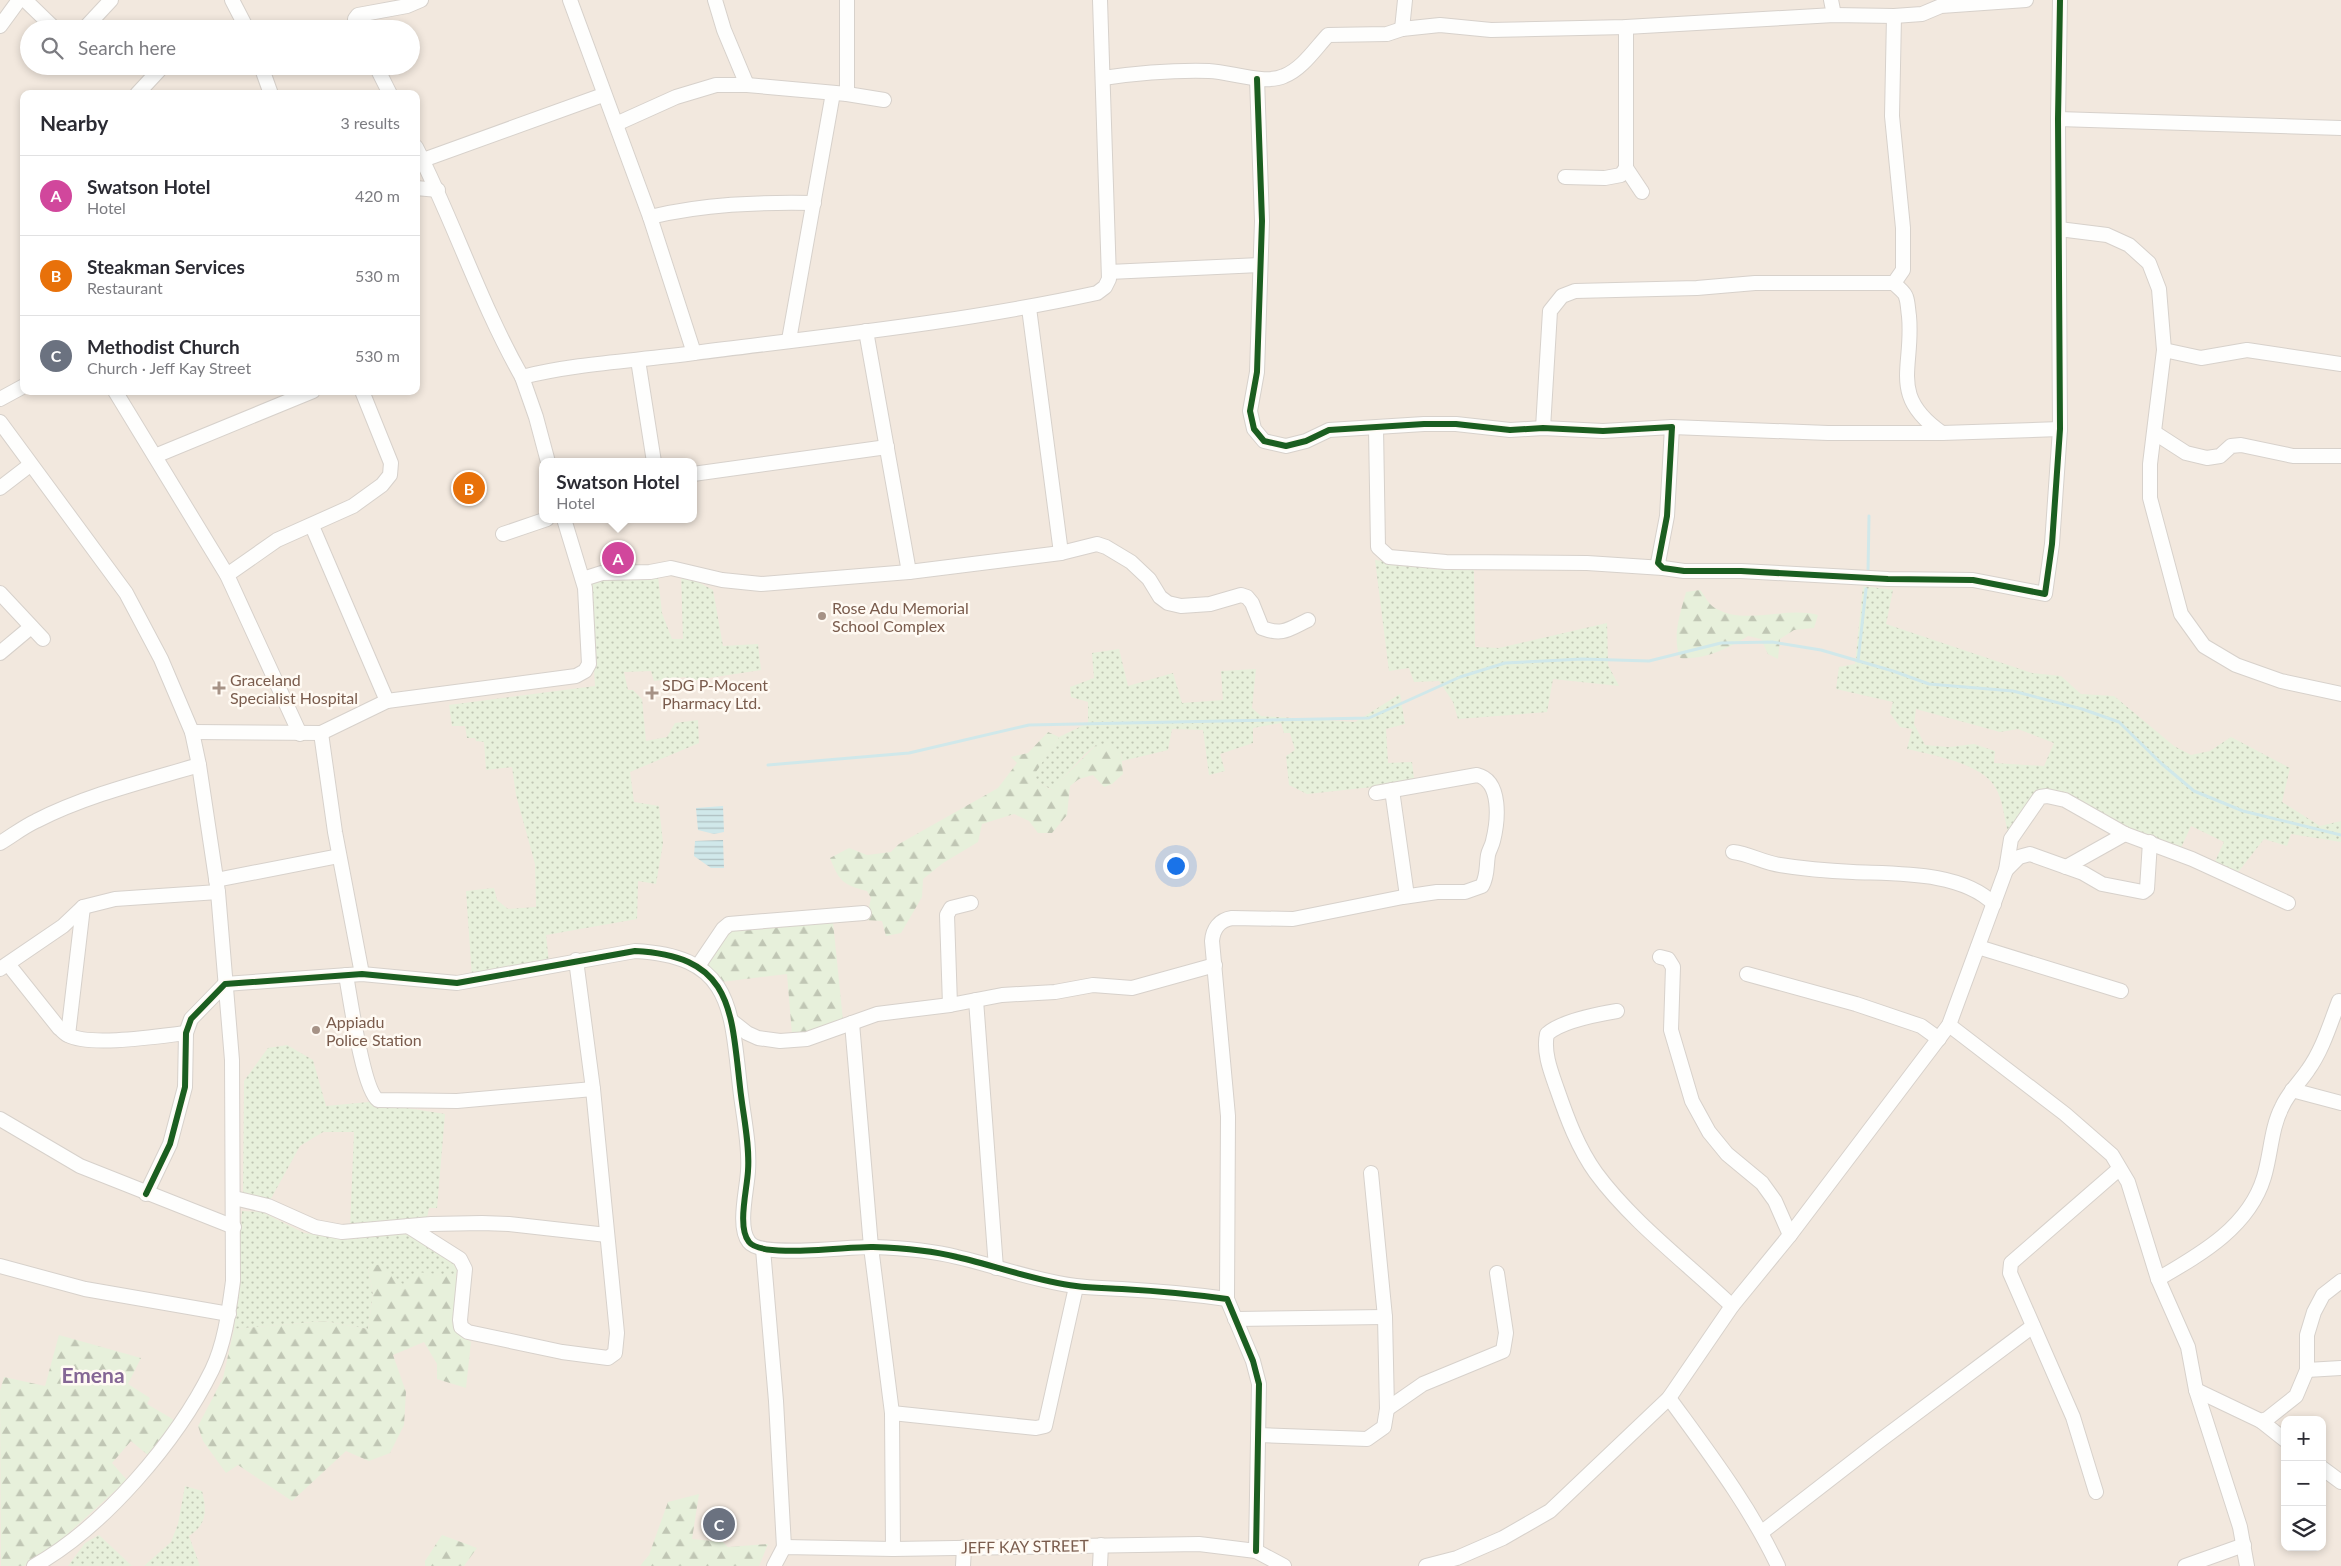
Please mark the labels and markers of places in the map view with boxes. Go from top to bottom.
pin: B [453,469,485,507]
pin: A [602,539,634,577]
place label: Rose Adu Memorial School Complex [832,598,969,635]
marker: Rose Adu Memorial School Complex [816,610,828,622]
place label: Graceland Specialist Hospital [230,670,358,707]
place label: SDG P-Mocent Pharmacy Ltd. [662,675,768,712]
marker: Graceland Specialist Hospital [212,681,226,695]
marker: SDG P-Mocent Pharmacy Ltd. [646,687,658,699]
place label: Appiadu Police Station [326,1012,422,1049]
marker: Appiadu Police Station [310,1024,322,1036]
pin: C [703,1505,735,1543]

